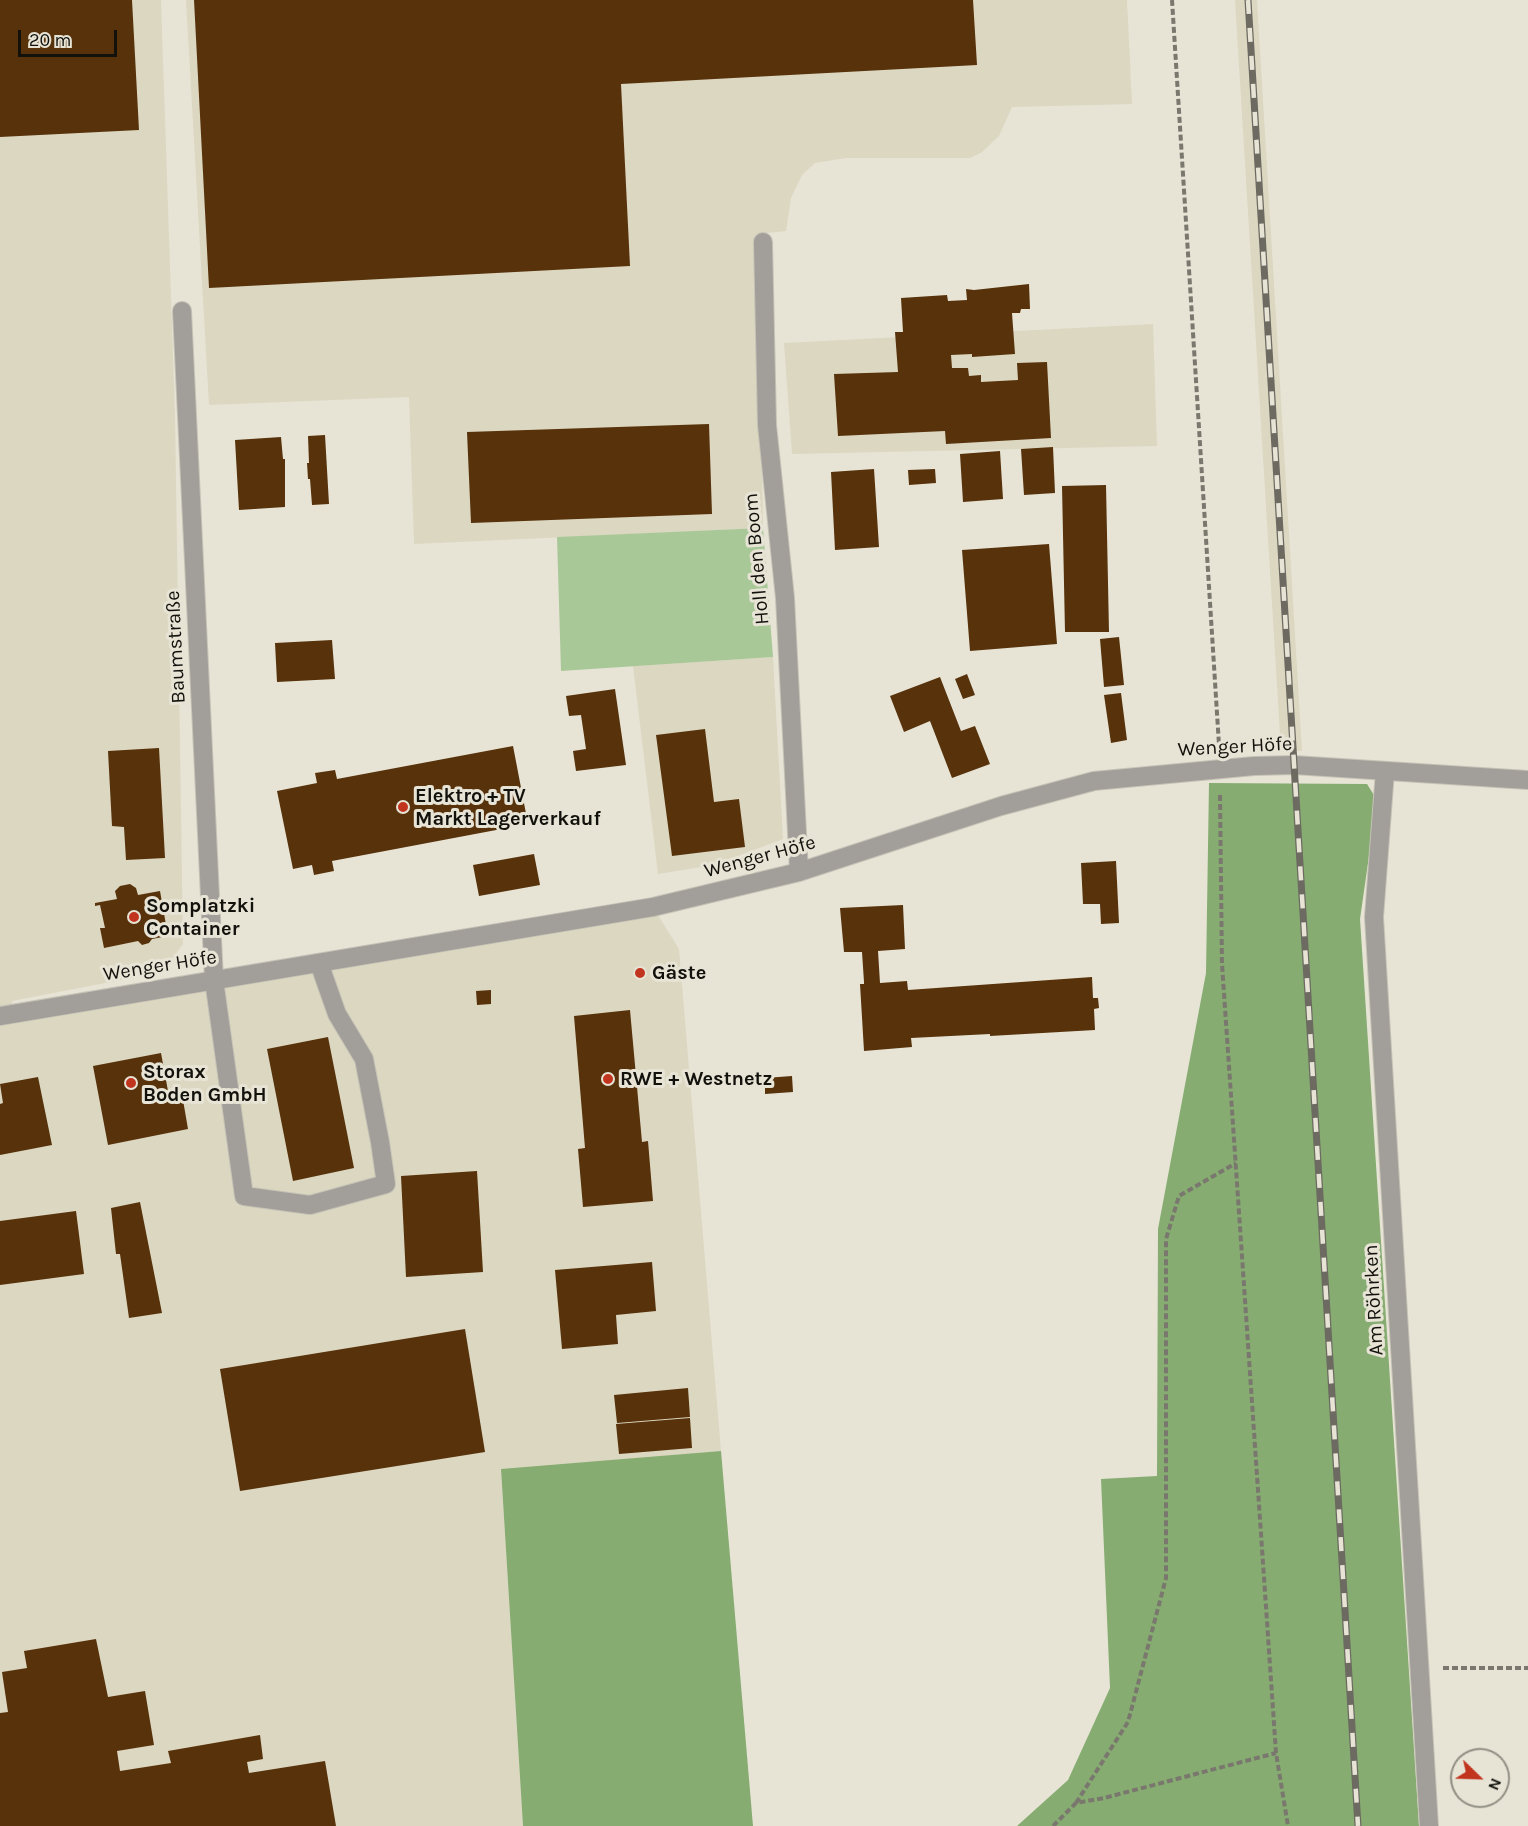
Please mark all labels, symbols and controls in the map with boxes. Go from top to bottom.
scale bar [21,18,120,56]
text: 20 m [29,29,71,51]
street label: Holl den Boom [739,492,775,626]
street label: Baumstraße [161,590,191,704]
street label: Wenger Höfe [1177,732,1293,762]
place label: Elektro + TV Markt Lagerverkauf [415,784,601,831]
marker: Elektro + TV Markt Lagerverkauf [396,800,410,814]
street label: Wenger Höfe [702,831,818,883]
place label: Somplatzki Container [146,894,255,941]
marker: Somplatzki Container [127,910,141,924]
street label: Wenger Höfe [102,945,218,987]
place label: Gäste [652,961,706,985]
marker: Gäste [633,966,647,980]
place label: Storax Boden GmbH [143,1060,267,1107]
place label: RWE + Westnetz [620,1067,772,1091]
marker: RWE + Westnetz [601,1072,615,1086]
marker: Storax Boden GmbH [124,1076,138,1090]
street label: Am Röhrken [1359,1244,1389,1356]
north arrow [1450,1748,1510,1808]
text: N [1484,1775,1506,1793]

